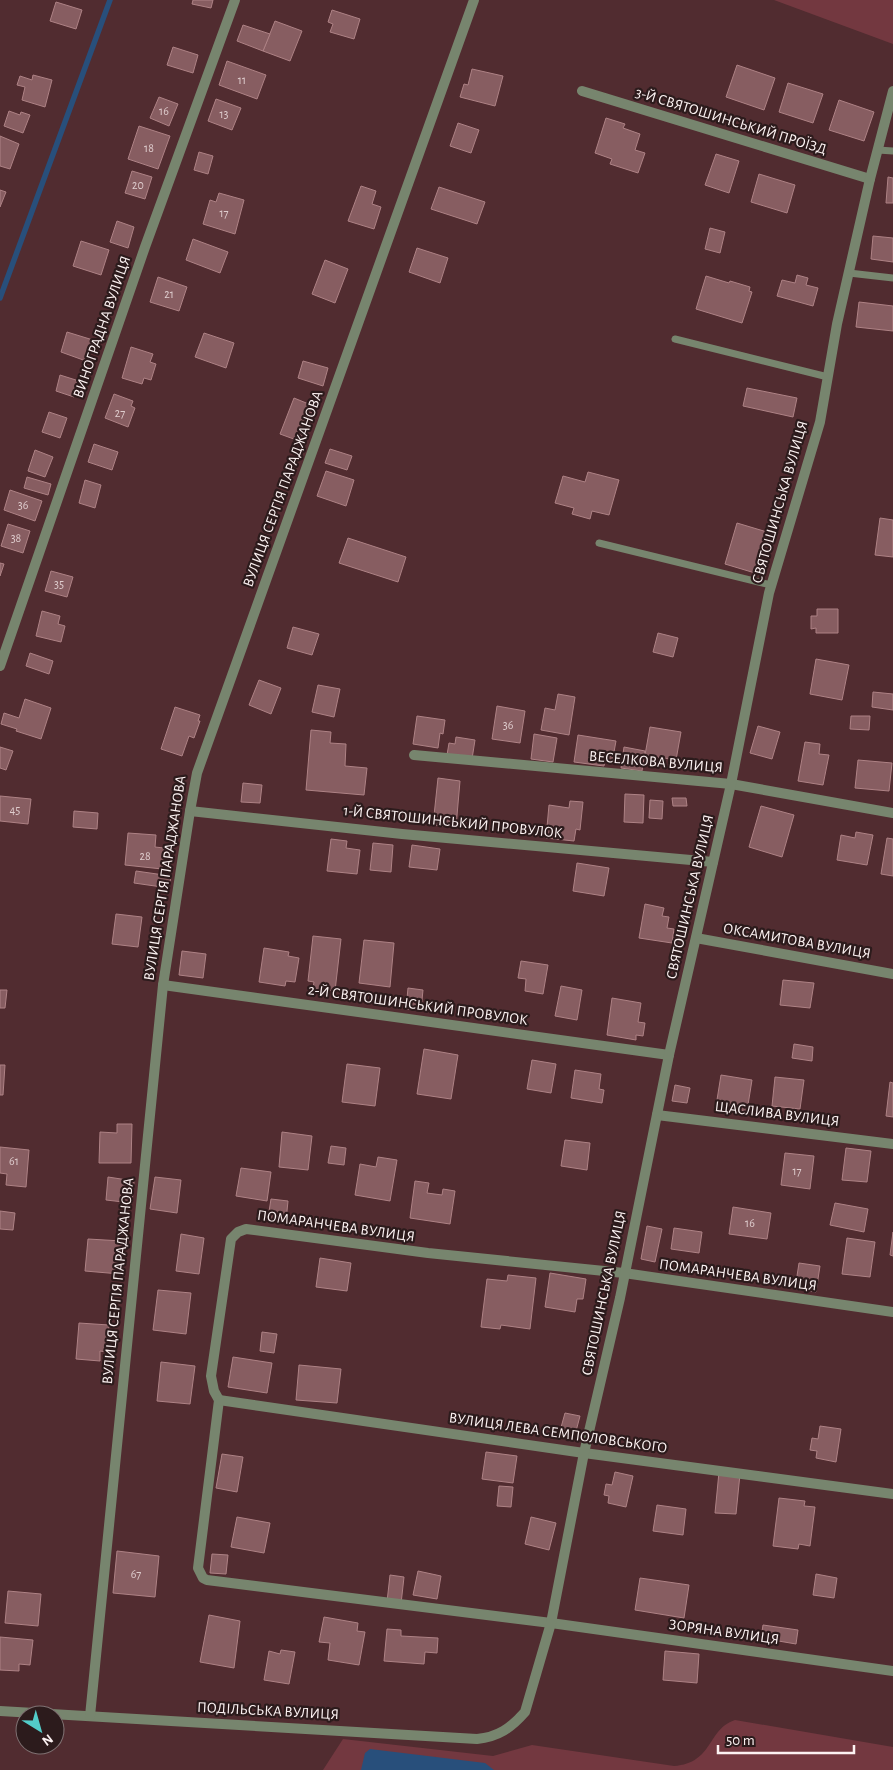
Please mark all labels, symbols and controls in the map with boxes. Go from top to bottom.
house number: 11 [238,74,246,86]
street label: 3-Й СВЯТОШИНСЬКИЙ ПРОЇЗД [634,84,829,157]
house number: 16 [159,105,169,117]
house number: 13 [219,108,229,120]
house number: 18 [144,142,154,154]
house number: 20 [132,179,144,191]
house number: 17 [219,207,229,219]
street label: ВИНОГРАДНА ВУЛИЦЯ [71,254,133,400]
house number: 21 [164,288,174,300]
street label: ВУЛИЦЯ СЕРГІЯ ПАРАДЖАНОВА [240,389,326,589]
house number: 27 [115,407,125,419]
street label: СВЯТОШИНСЬКА ВУЛИЦЯ [750,419,810,585]
house number: 36 [18,499,29,511]
house number: 38 [11,532,22,544]
house number: 35 [54,578,64,590]
house number: 36 [503,719,514,731]
street label: ВЕСЕЛКОВА ВУЛИЦЯ [588,749,724,775]
street label: ВУЛИЦЯ СЕРГІЯ ПАРАДЖАНОВА [141,774,189,982]
street label: 1-Й СВЯТОШИНСЬКИЙ ПРОВУЛОК [343,803,564,841]
house number: 45 [10,804,20,816]
street label: СВЯТОШИНСЬКА ВУЛИЦЯ [664,813,716,981]
house number: 28 [139,850,151,862]
street label: ОКСАМИТОВА ВУЛИЦЯ [722,921,872,961]
street label: 2-Й СВЯТОШИНСЬКИЙ ПРОВУЛОК [307,982,529,1028]
street label: ЩАСЛИВА ВУЛИЦЯ [714,1099,840,1129]
house number: 61 [9,1155,19,1167]
house number: 17 [792,1165,802,1177]
street label: ВУЛИЦЯ СЕРГІЯ ПАРАДЖАНОВА [100,1177,136,1385]
street label: ПОМАРАНЧЕВА ВУЛИЦЯ [256,1208,416,1244]
street label: СВЯТОШИНСЬКА ВУЛИЦЯ [579,1209,629,1377]
house number: 16 [745,1217,755,1229]
street label: ПОМАРАНЧЕВА ВУЛИЦЯ [658,1257,818,1293]
street label: ВУЛИЦЯ ЛЕВА СЕМПОЛОВСЬКОГО [448,1410,668,1456]
house number: 67 [131,1568,141,1580]
street label: ЗОРЯНА ВУЛИЦЯ [668,1617,780,1647]
street label: ПОДІЛЬСЬКА ВУЛИЦЯ [197,1700,339,1722]
north arrow [15,1705,65,1755]
scale bar [718,1722,854,1754]
text: N [39,1731,55,1748]
text: 50 m [726,1733,755,1748]

